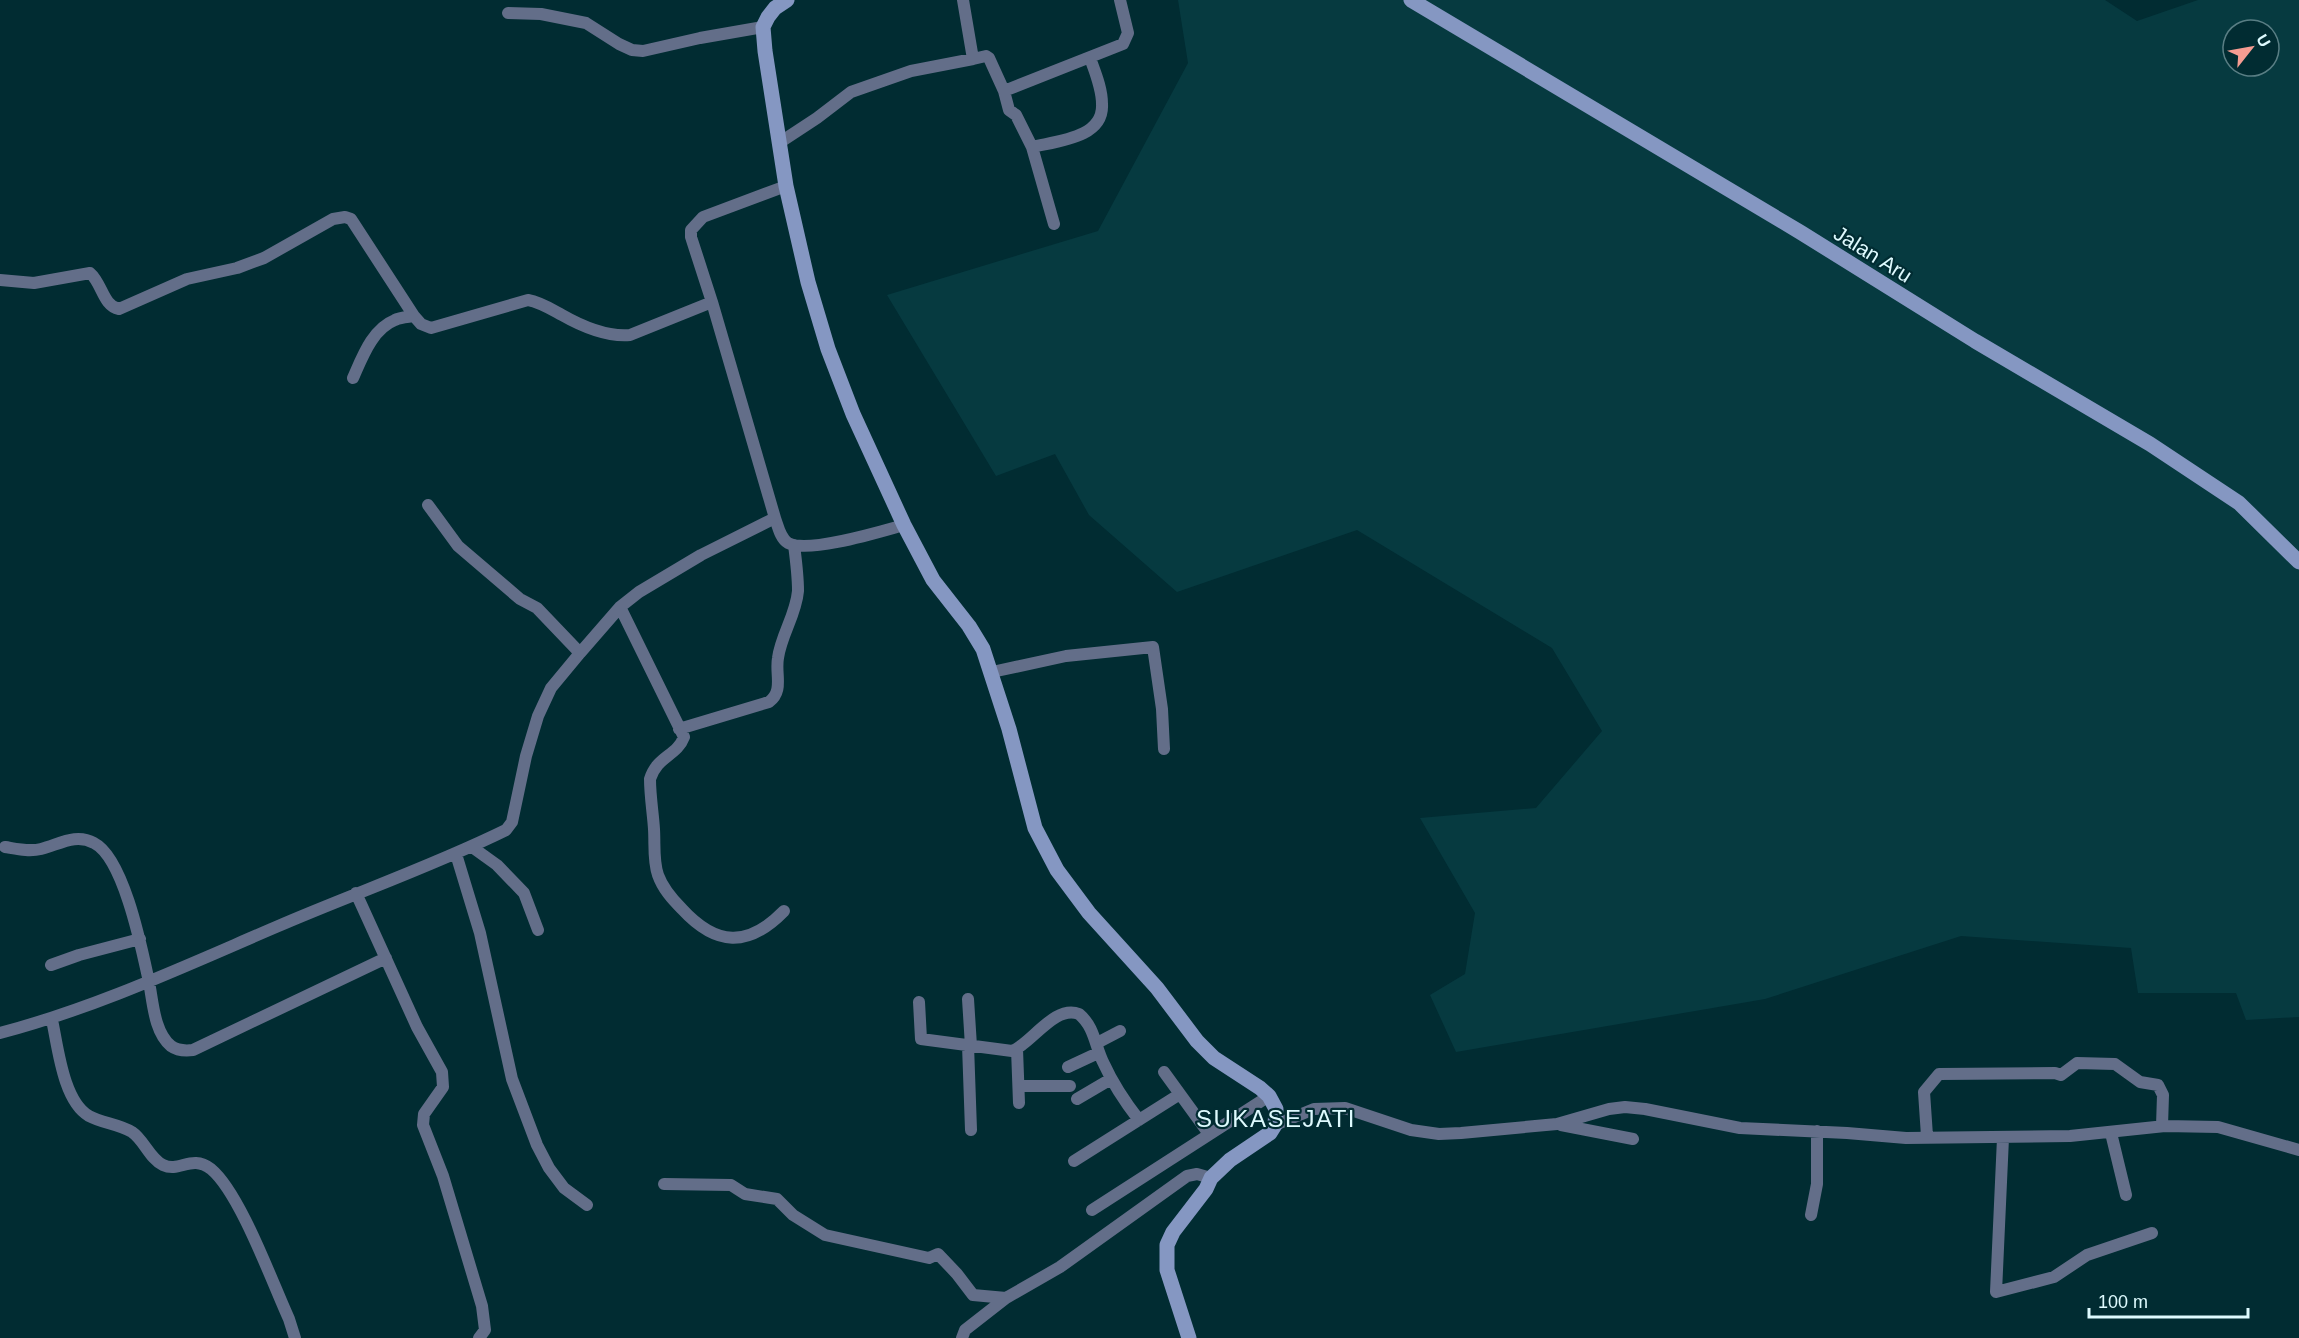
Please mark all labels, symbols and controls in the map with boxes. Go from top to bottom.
north arrow [2221,18,2281,78]
text: U [2253,31,2274,50]
street label: Jalan Aru [1830,221,1916,287]
district label: SUKASEJATI [1196,1105,1356,1132]
scale bar [2089,1281,2248,1319]
text: 100 m [2098,1292,2148,1312]

